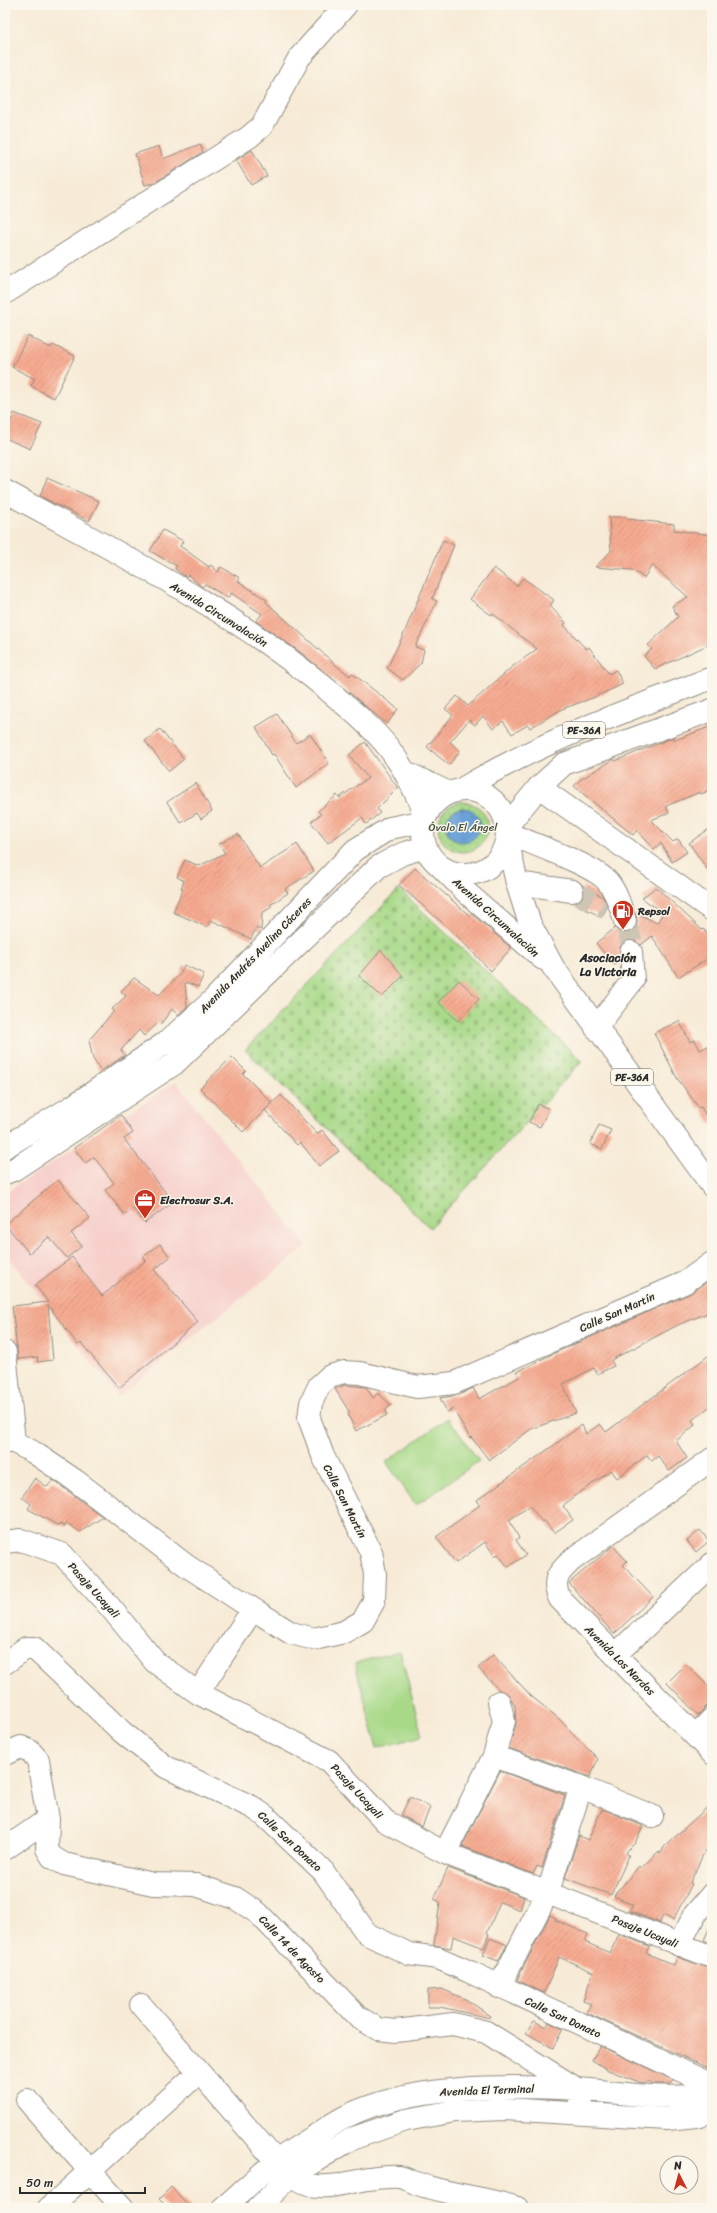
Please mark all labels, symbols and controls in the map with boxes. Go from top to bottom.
street label: Avenida Circunvalación [165,576,271,652]
road number: PE-36A [563,722,605,738]
park label: Óvalo El Ángel [429,818,498,837]
street label: Avenida Circunvalación [447,872,544,962]
street label: Avenida Andrés Avelino Cáceres [194,892,317,1019]
fuel station icon: Repsol [610,898,636,931]
place label: Repsol [637,902,671,921]
district label: Asociación La Victoria [579,947,637,983]
road number: PE-36A [611,1069,653,1085]
office icon: Electrosur S.A. [132,1187,158,1220]
place label: Electrosur S.A. [160,1191,234,1210]
street label: Calle San Martín [576,1287,658,1338]
street label: Calle San Martín [318,1461,371,1542]
street label: Pasaje Ucayali [63,1558,125,1623]
street label: Avenida Los Nardos [579,1620,660,1701]
street label: Pasaje Ucayali [326,1759,388,1824]
street label: Calle San Donato [253,1806,327,1877]
street label: Pasaje Ucayali [609,1910,682,1954]
street label: Calle 14 de Agosto [254,1911,330,1988]
street label: Calle San Donato [521,1991,605,2044]
street label: Avenida El Terminal [438,2079,535,2102]
north arrow [659,2155,699,2195]
text: N [672,2156,683,2176]
scale bar [20,2169,145,2195]
text: 50 m [26,2172,53,2194]

